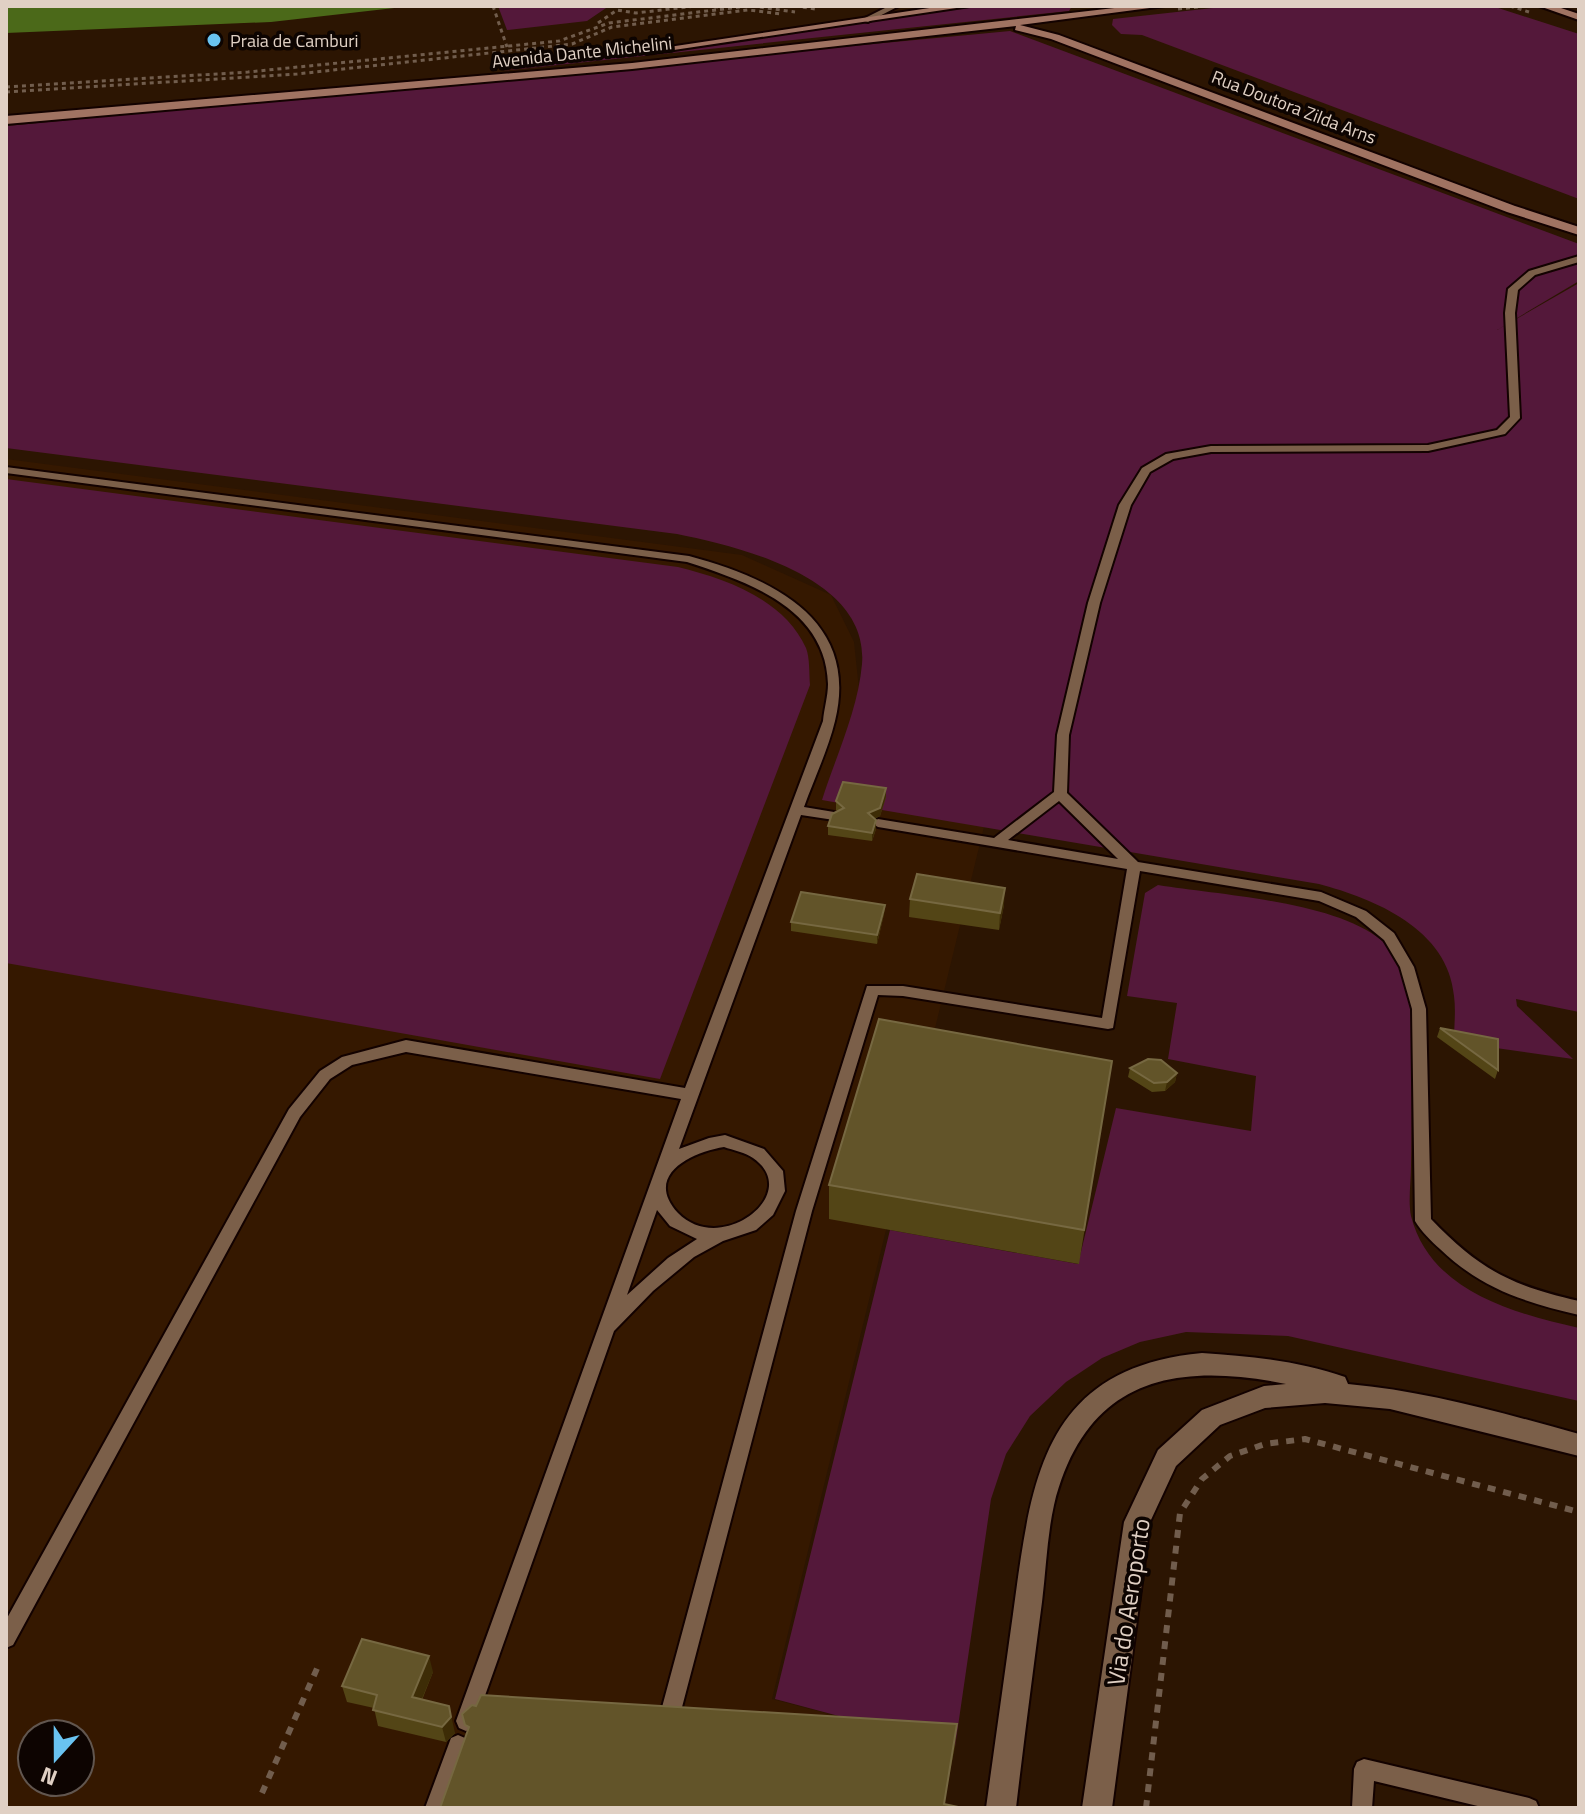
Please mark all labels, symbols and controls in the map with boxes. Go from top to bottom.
place label: Praia de Camburi [230,27,358,54]
street label: Avenida Dante Michelini [491,29,673,75]
marker: Praia de Camburi [205,31,223,49]
street label: Rua Doutora Zilda Arns [1208,63,1380,151]
street label: Via do Aeroporto [1097,1516,1159,1688]
north arrow [16,1718,96,1798]
text: N [36,1758,62,1795]

